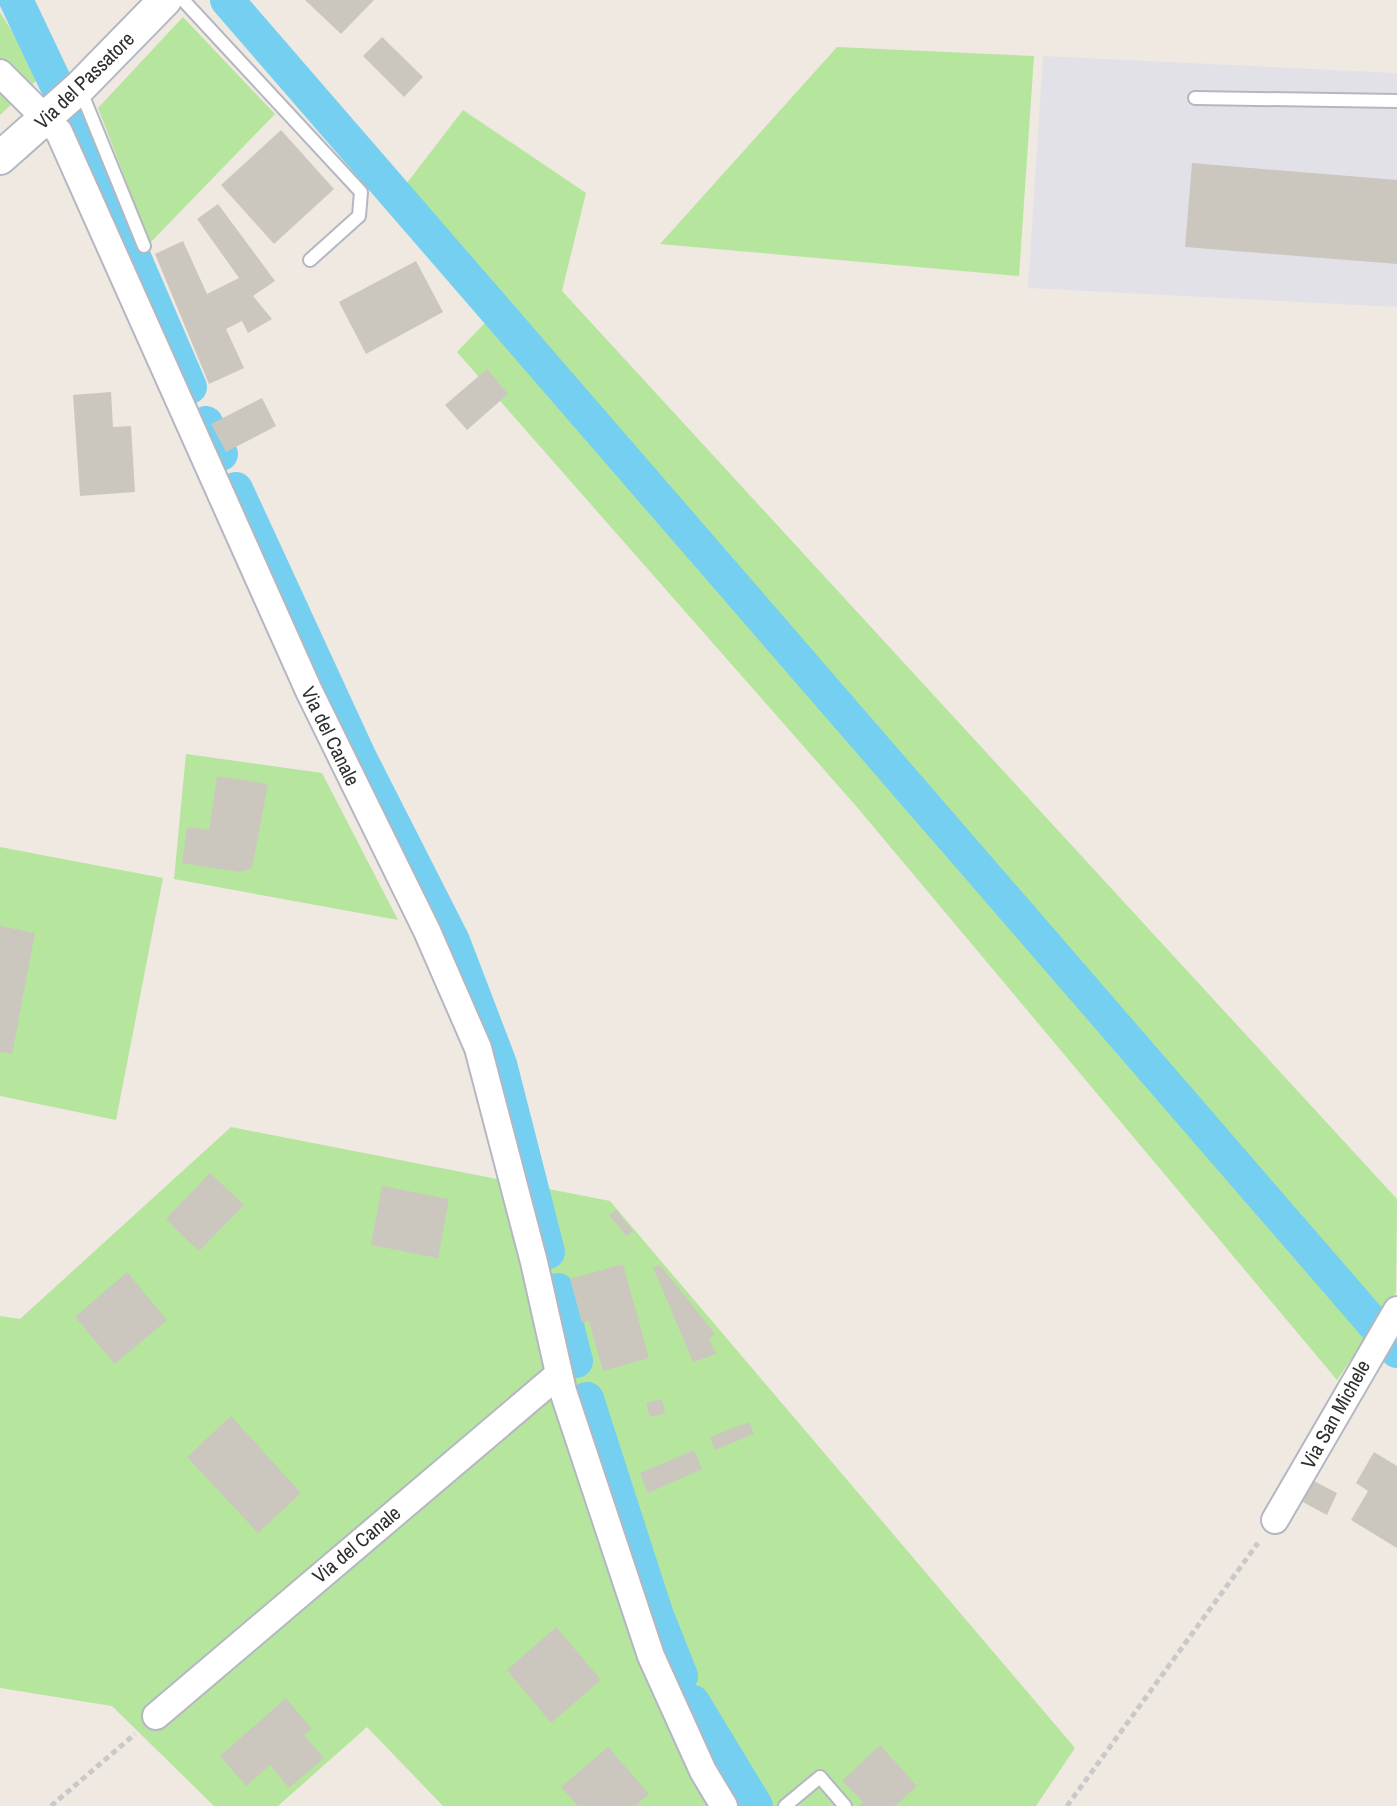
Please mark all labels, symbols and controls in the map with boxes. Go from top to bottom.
street label: Via del Passatore [28,25,140,135]
street label: Via del Canale [295,682,367,790]
street label: Via San Michele [1294,1355,1376,1473]
street label: Via del Canale [306,1499,406,1589]

